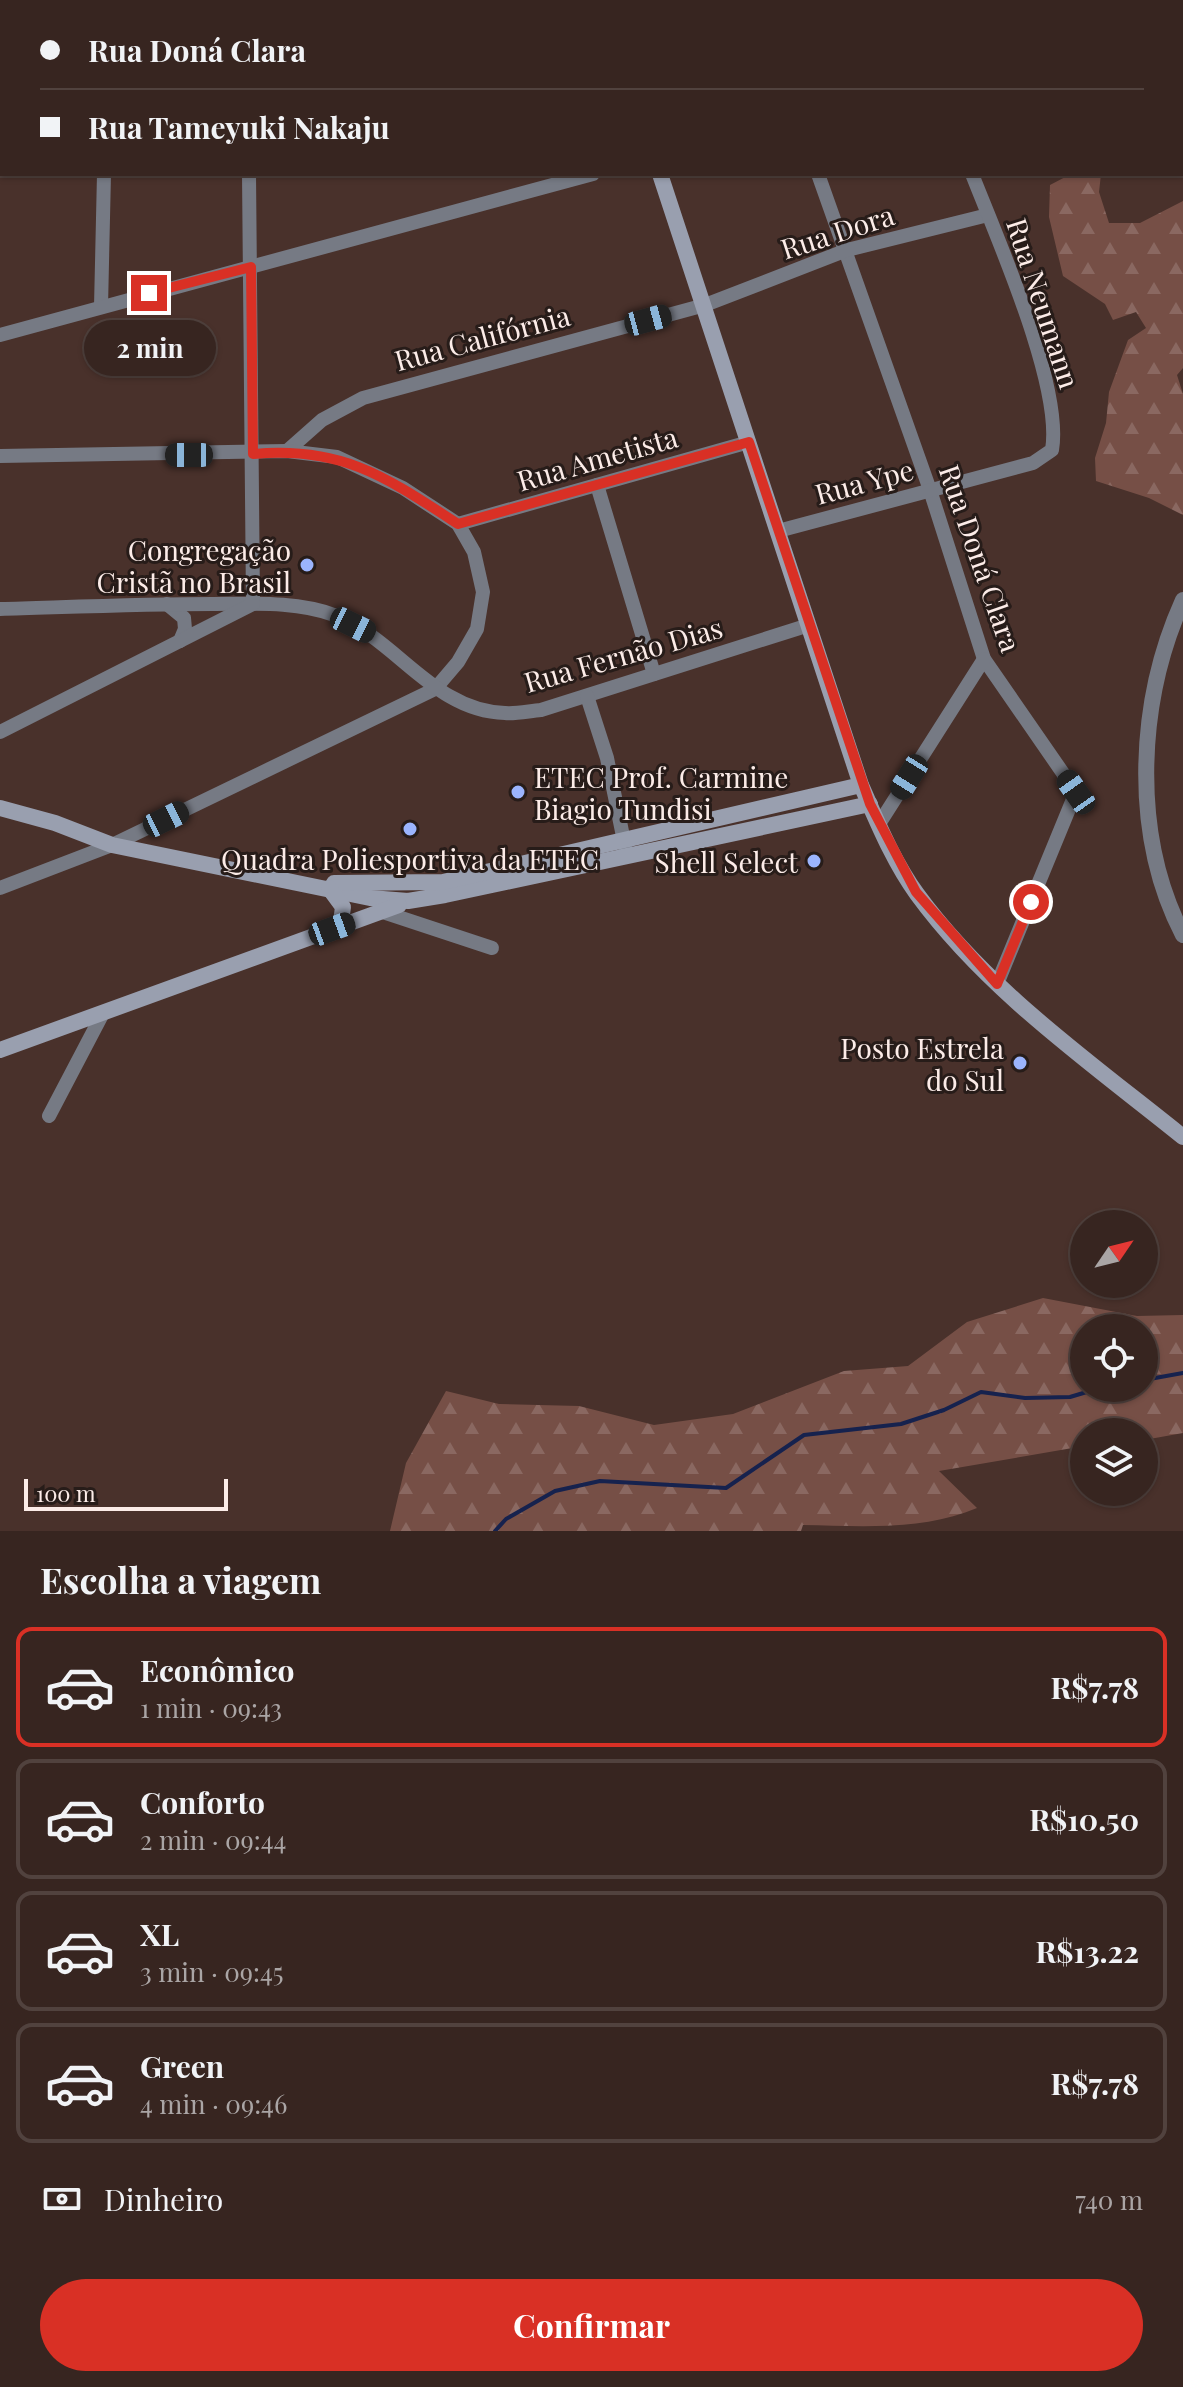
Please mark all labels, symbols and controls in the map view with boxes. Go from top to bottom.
text: Rua Doná Clara [88,30,306,70]
text: Rua Tameyuki Nakaju [88,107,390,147]
street label: Rua Dora [776,195,898,267]
street label: Rua Neumann [999,213,1089,393]
route end [131,275,167,311]
street label: Rua Califórnia [390,296,574,378]
car [622,302,674,338]
callout: 2 min [83,321,215,377]
text: 2 min [116,330,184,365]
street label: Rua Ametista [512,417,682,499]
car [165,443,213,467]
street label: Rua Ype [811,450,917,512]
street label: Rua Doná Clara [932,460,1030,656]
place label: Congregação Cristã no Brasil [97,531,291,600]
marker: Congregação Cristã no Brasil [298,556,316,574]
car [326,604,380,646]
street label: Rua Fernão Dias [519,608,727,700]
car [886,750,932,804]
place label: ETEC Prof. Carmine Biagio Tundisi [534,758,788,827]
car [1052,765,1100,819]
marker: ETEC Prof. Carmine Biagio Tundisi [509,783,527,801]
car [139,798,193,840]
marker: Quadra Poliesportiva da ETEC [401,820,419,838]
place label: Quadra Poliesportiva da ETEC [221,840,599,877]
place label: Shell Select [655,843,799,880]
marker: Shell Select [805,852,823,870]
route start [1013,884,1049,920]
car [305,910,359,948]
place label: Posto Estrela do Sul [840,1029,1004,1098]
marker: Posto Estrela do Sul [1011,1054,1029,1072]
north arrow [1070,1210,1158,1298]
map controls [1070,1210,1158,1506]
button: locate [1070,1314,1158,1402]
button: layers [1070,1418,1158,1506]
scale bar [24,1475,228,1511]
text: 100 m [36,1478,96,1508]
text: Escolha a viagem [40,1555,321,1603]
text: Econômico [140,1650,295,1690]
icon: car [44,1651,116,1723]
text: R$7.78 [1050,1667,1139,1707]
text: 1 min · 09:43 [140,1690,282,1725]
text: Conforto [140,1782,265,1822]
icon: car [44,1783,116,1855]
text: R$10.50 [1029,1799,1139,1839]
text: 2 min · 09:44 [140,1822,286,1857]
text: XL [140,1914,179,1954]
icon: car [44,1915,116,1987]
text: R$13.22 [1036,1931,1139,1971]
text: 3 min · 09:45 [140,1954,284,1989]
text: Green [140,2046,224,2086]
icon: car [44,2047,116,2119]
text: R$7.78 [1050,2063,1139,2103]
text: 4 min · 09:46 [140,2086,287,2121]
icon: cash [40,2177,84,2221]
text: Dinheiro [104,2179,223,2219]
text: 740 m [1075,2182,1143,2217]
button: Confirmar [40,2279,1143,2371]

